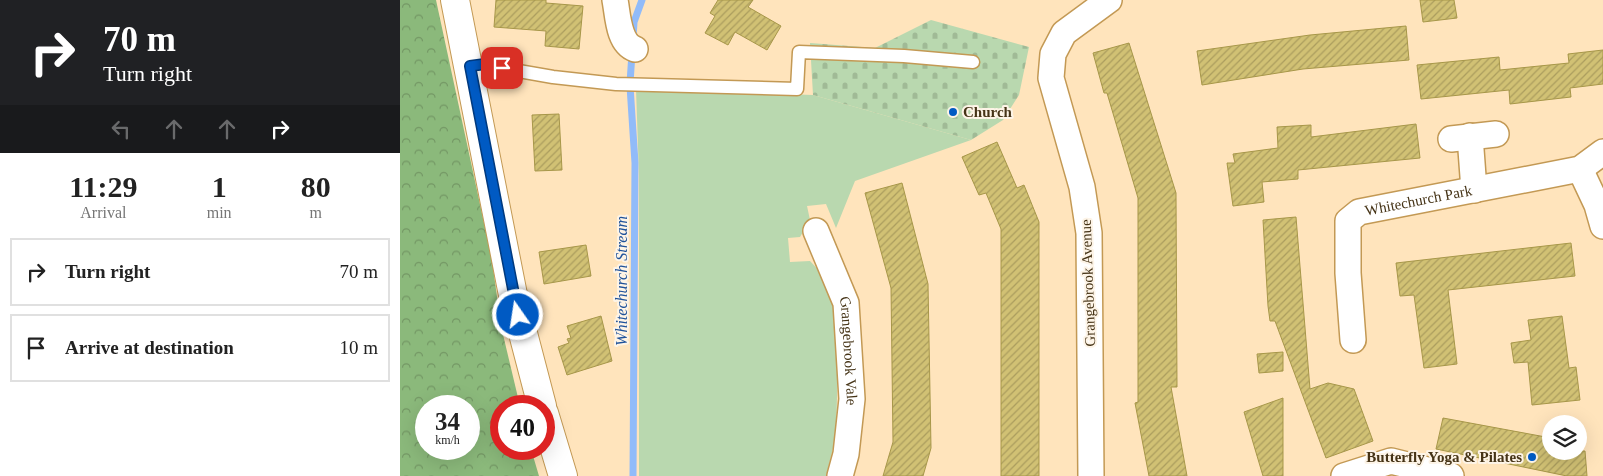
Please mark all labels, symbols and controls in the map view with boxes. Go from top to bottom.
icon: right [20,20,85,85]
text: 70 m [103,20,176,59]
pin [481,47,523,89]
icon: arrive [488,54,516,82]
text: Turn right [103,61,192,86]
place label: Church [963,104,1013,120]
marker: Church [947,106,959,118]
icon: left [107,115,135,143]
icon: ahead [160,115,188,143]
icon: ahead [213,115,241,143]
icon: right [266,115,294,143]
text: 11:29 [69,170,138,203]
text: 1 [212,170,227,203]
text: 80 [301,170,331,203]
street label: Whitechurch Park [1364,182,1474,219]
text: Arrival [80,204,126,221]
text: min [207,204,232,221]
text: m [310,204,322,221]
water label: Whitechurch Stream [613,216,630,346]
street label: Grangebrook Avenue [1078,219,1098,347]
icon: right [22,258,50,286]
text: Turn right [65,261,150,282]
text: 70 m [339,261,378,282]
position arrow [491,288,543,340]
street label: Grangebrook Vale [836,294,860,407]
icon: arrive [22,334,50,362]
text: Arrive at destination [65,337,234,358]
text: 10 m [339,337,378,358]
speed limit sign: 40 [490,395,555,460]
text: 34 [435,408,460,435]
map controls [1542,415,1587,460]
button: layers [1542,415,1587,460]
text: km/h [435,433,460,447]
place label: Butterfly Yoga & Pilates [1366,449,1522,465]
marker: Butterfly Yoga & Pilates [1526,451,1538,463]

